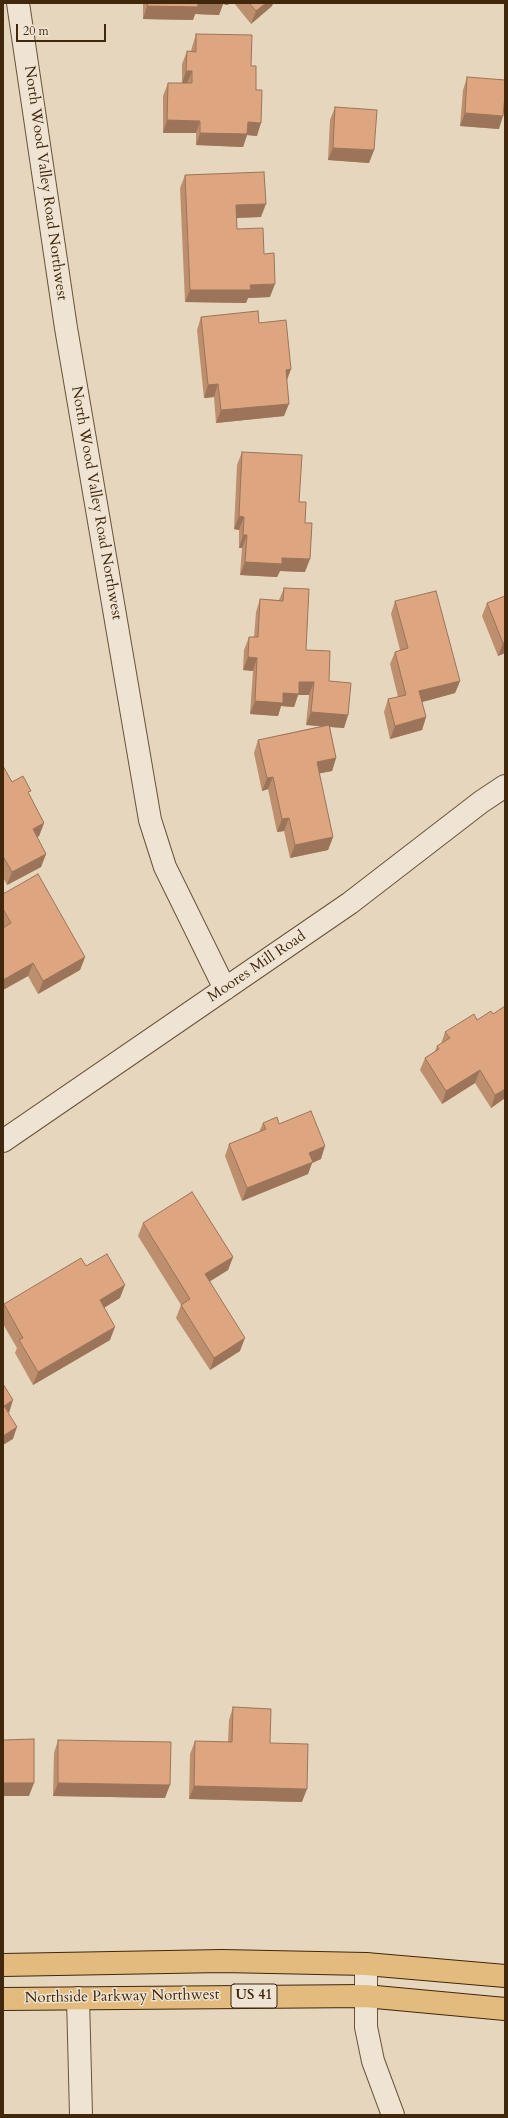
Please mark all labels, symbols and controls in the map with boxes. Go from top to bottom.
scale bar [18,16,108,42]
text: 20 m [23,23,49,39]
street label: North Wood Valley Road Northwest [20,64,70,302]
street label: North Wood Valley Road Northwest [67,385,125,621]
street label: Moores Mill Road [204,927,310,1007]
road number: US 41 [231,1984,277,2008]
street label: Northside Parkway Northwest [25,1986,219,2008]

